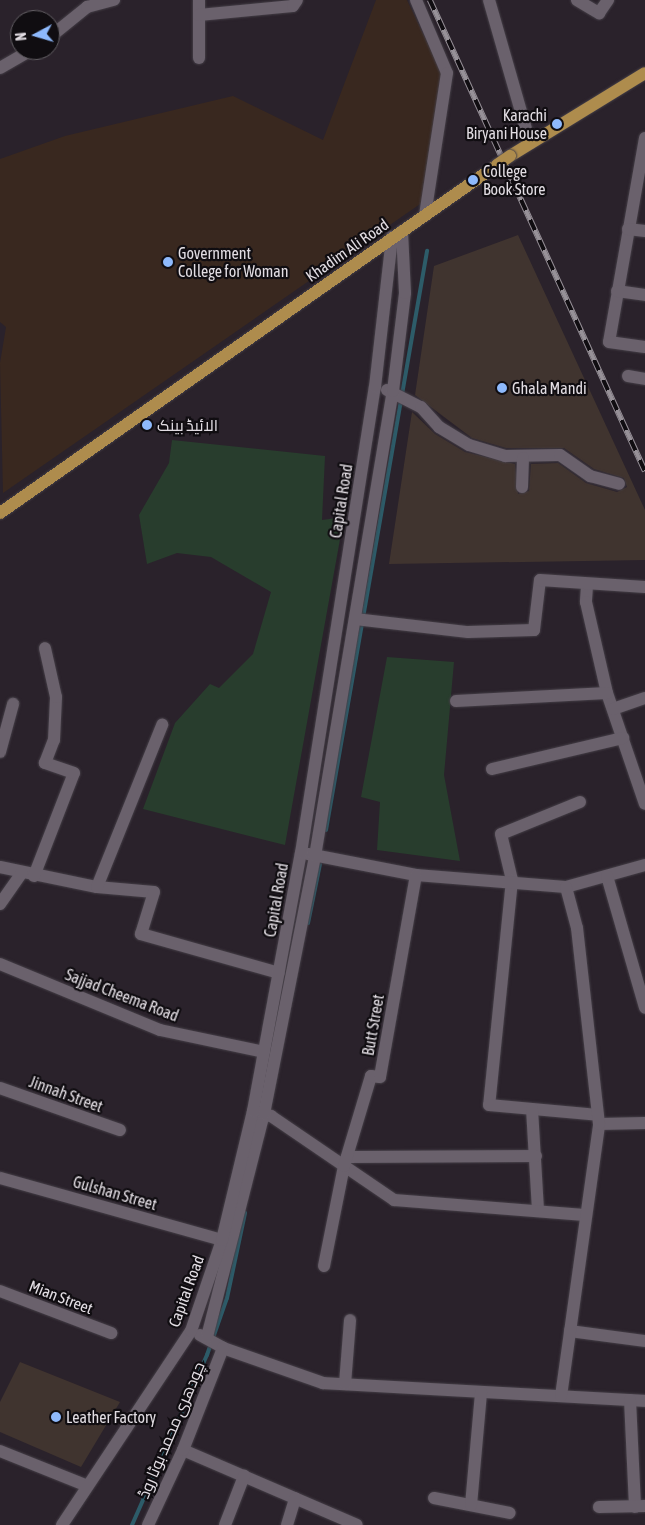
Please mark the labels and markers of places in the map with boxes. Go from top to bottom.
place label: Karachi Biryani House [466,105,547,143]
marker: Karachi Biryani House [551,118,563,130]
place label: College Book Store [483,161,546,199]
marker: College Book Store [467,174,479,186]
place label: Government College for Woman [178,243,289,281]
marker: Government College for Woman [162,256,174,268]
place label: Ghala Mandi [512,378,587,398]
marker: Ghala Mandi [496,382,508,394]
place label: الائیڈ بینک [157,415,218,435]
marker: الائیڈ بینک [141,419,153,431]
place label: Leather Factory [66,1407,156,1427]
marker: Leather Factory [50,1411,62,1423]

